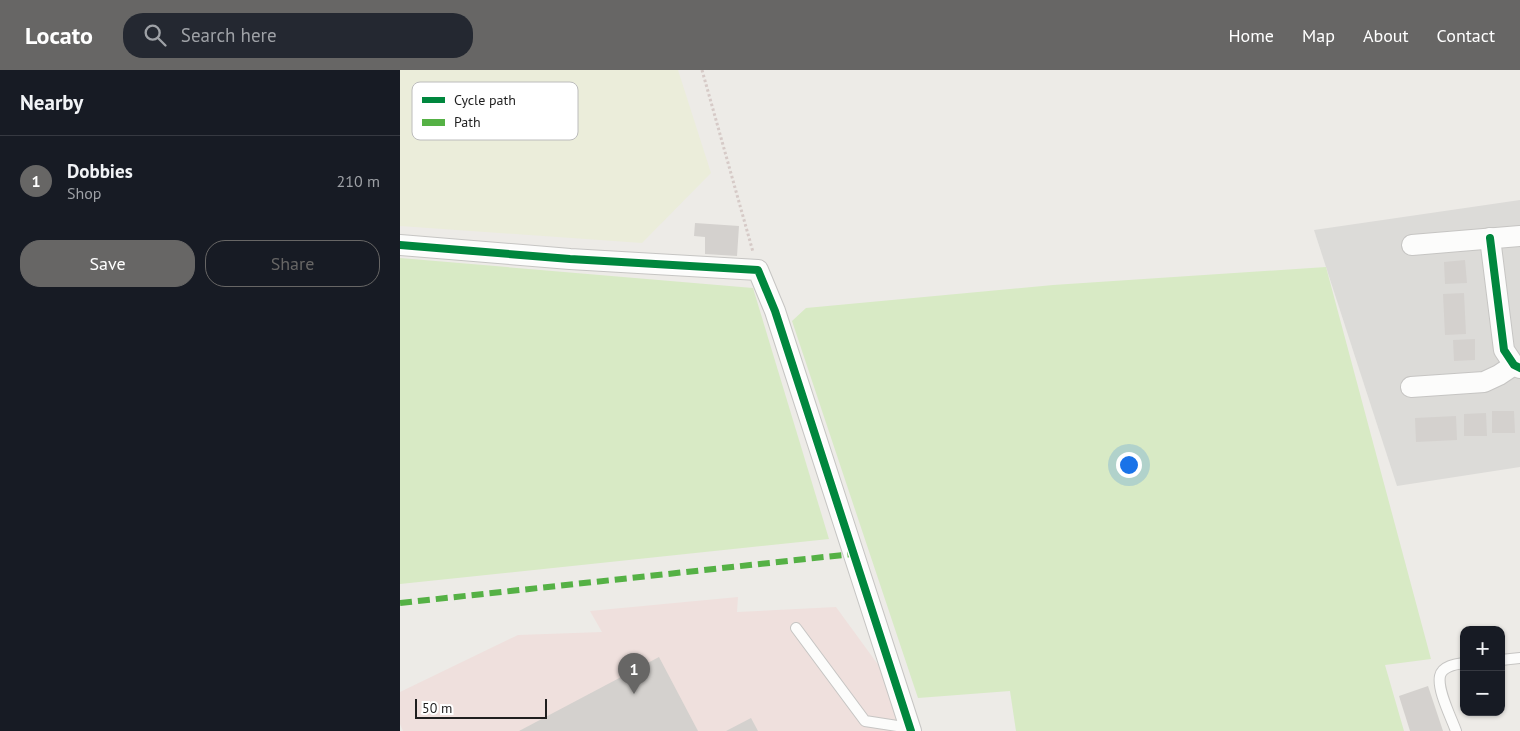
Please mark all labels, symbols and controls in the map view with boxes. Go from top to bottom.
search box [123,13,473,58]
text: Locato [25,20,93,51]
icon: search [141,21,169,49]
text: Search here [181,23,277,47]
text: Home [1228,24,1274,47]
text: Map [1302,24,1335,47]
text: About [1363,24,1409,47]
text: Contact [1437,24,1495,47]
legend [412,82,578,140]
text: Nearby [20,89,83,116]
text: Cycle path [454,91,516,109]
text: Path [454,113,481,131]
text: Dobbies [67,159,133,183]
text: 1 [31,171,41,191]
text: 210 m [337,171,380,191]
text: Shop [67,183,101,203]
button: Save [20,240,195,287]
button: Share [205,240,380,287]
your location [1116,452,1142,478]
map controls [1460,626,1505,716]
button: + [1460,626,1505,671]
pin: 1 [618,653,650,694]
button: − [1460,671,1505,716]
scale bar [415,696,548,719]
text: 50 m [422,699,452,717]

